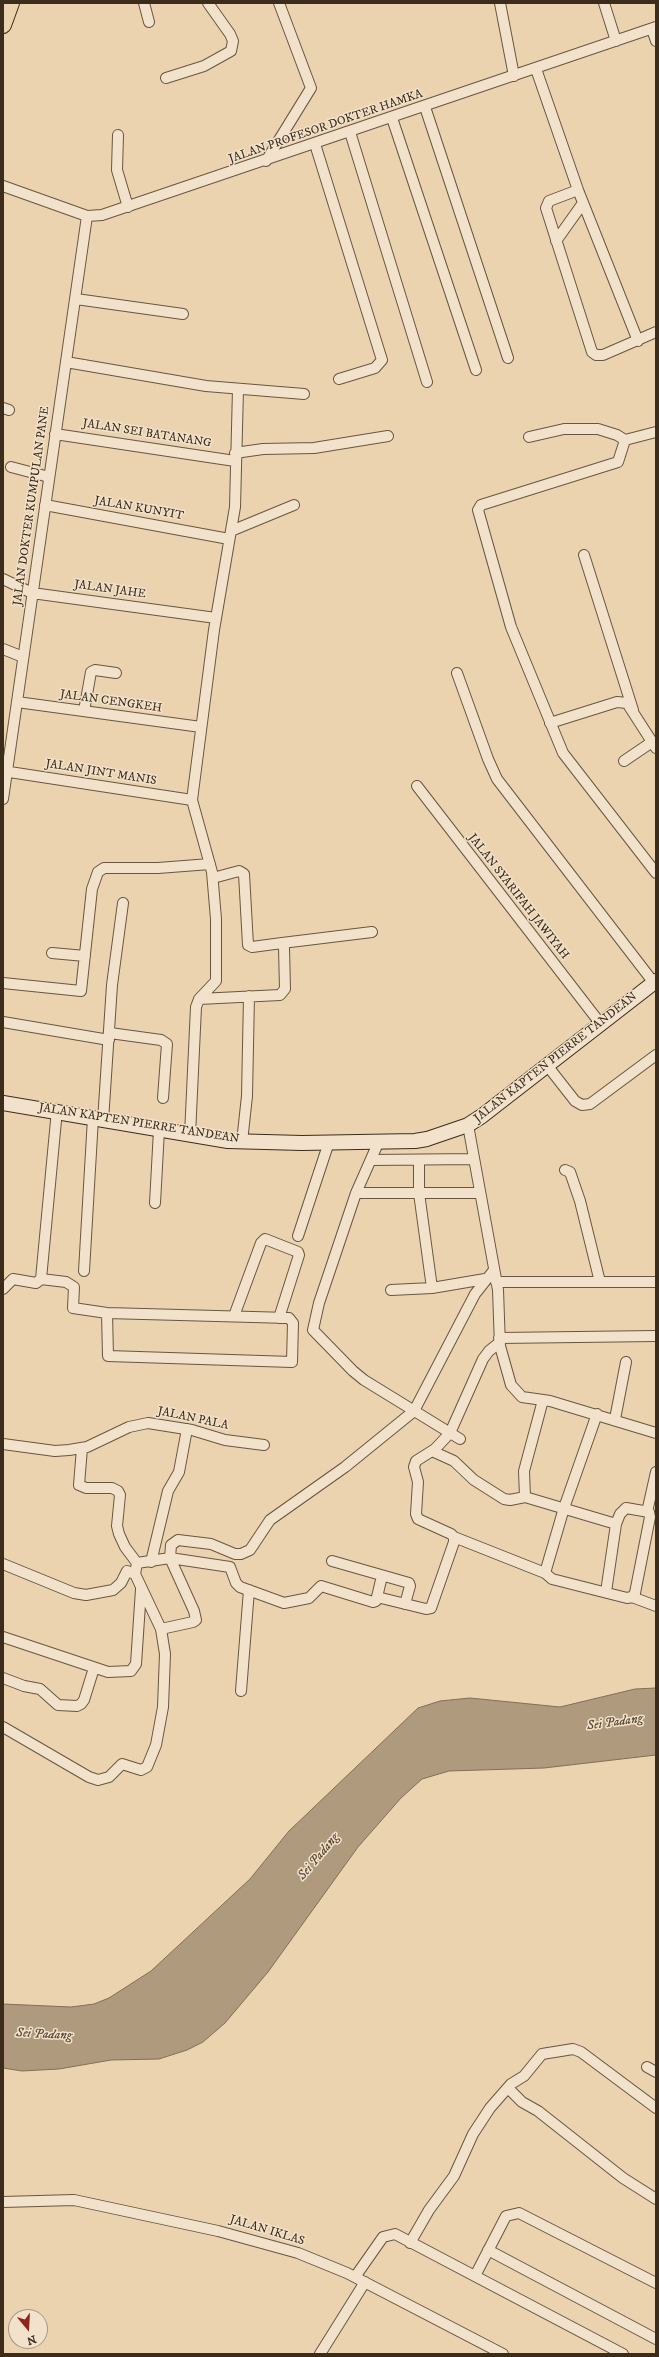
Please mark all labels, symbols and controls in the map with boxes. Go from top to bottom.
street label: JALAN PROFESOR DOKTER HAMKA [227,87,425,167]
street label: JALAN DOKTER KUMPULAN PANE [11,405,53,607]
street label: JALAN SEI BATANANG [82,417,212,451]
street label: JALAN KUNYIT [93,494,185,524]
street label: JALAN JAHE [73,578,147,602]
street label: JALAN CENGKEH [59,688,163,716]
street label: JALAN JINT MANIS [44,757,158,789]
street label: JALAN SYARIFAH JAWIYAH [464,831,572,963]
street label: JALAN KAPTEN PIERRE TANDEAN [472,990,640,1126]
street label: JALAN KAPTEN PIERRE TANDEAN [38,1101,240,1147]
street label: JALAN PALA [156,1404,230,1434]
water label: Sei Padang [586,1711,644,1735]
water label: Sei Padang [295,1830,343,1884]
water label: Sei Padang [16,2026,72,2044]
street label: JALAN IKLAS [228,2213,306,2249]
north arrow [8,2309,48,2349]
text: N [25,2331,38,2348]

